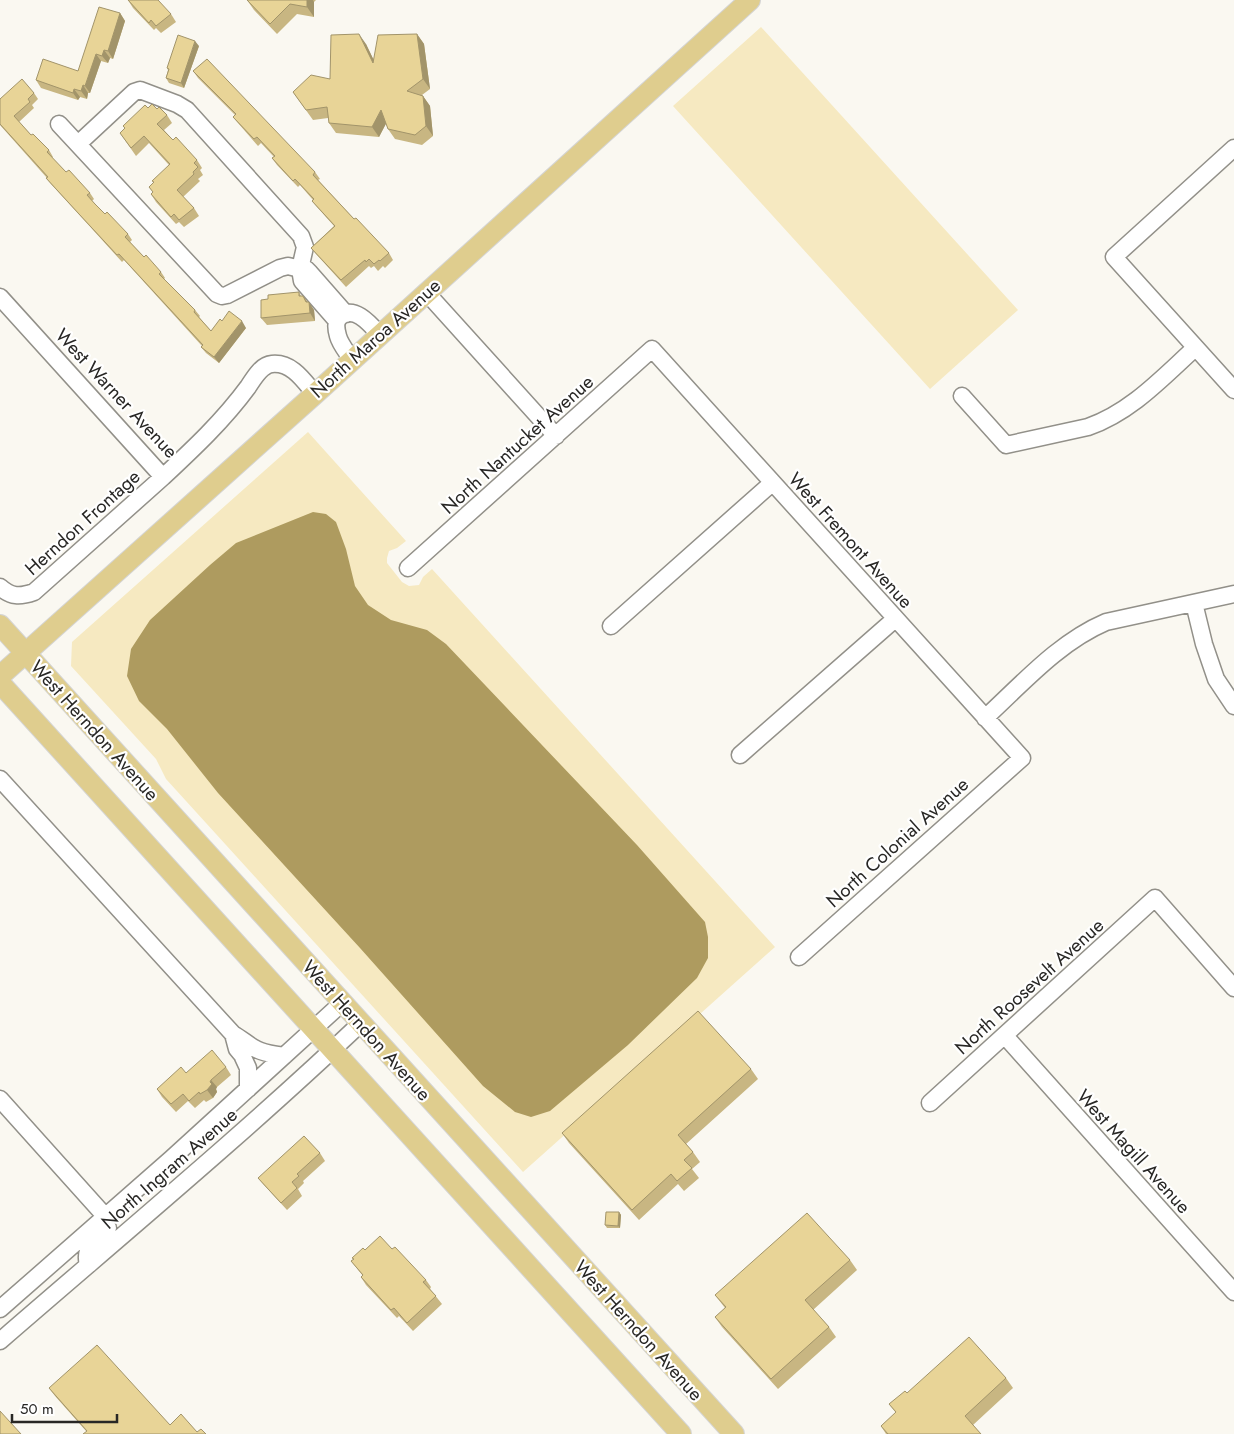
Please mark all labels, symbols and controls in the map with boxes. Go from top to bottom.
street label: North Maroa Avenue [304,272,447,404]
street label: West Warner Avenue [49,322,184,464]
street label: North Nantucket Avenue [435,368,600,520]
street label: Herndon Frontage [19,463,146,582]
street label: West Fremont Avenue [782,466,919,614]
street label: West Herndon Avenue [24,654,165,807]
street label: North Colonial Avenue [820,771,975,914]
street label: North Roosevelt Avenue [949,912,1110,1061]
street label: West Herndon Avenue [296,954,437,1107]
street label: West Magill Avenue [1070,1083,1197,1220]
street label: North Ingram Avenue [95,1101,244,1235]
street label: West Herndon Avenue [568,1254,709,1407]
scale bar [12,1392,118,1424]
text: 50 m [20,1398,54,1420]

